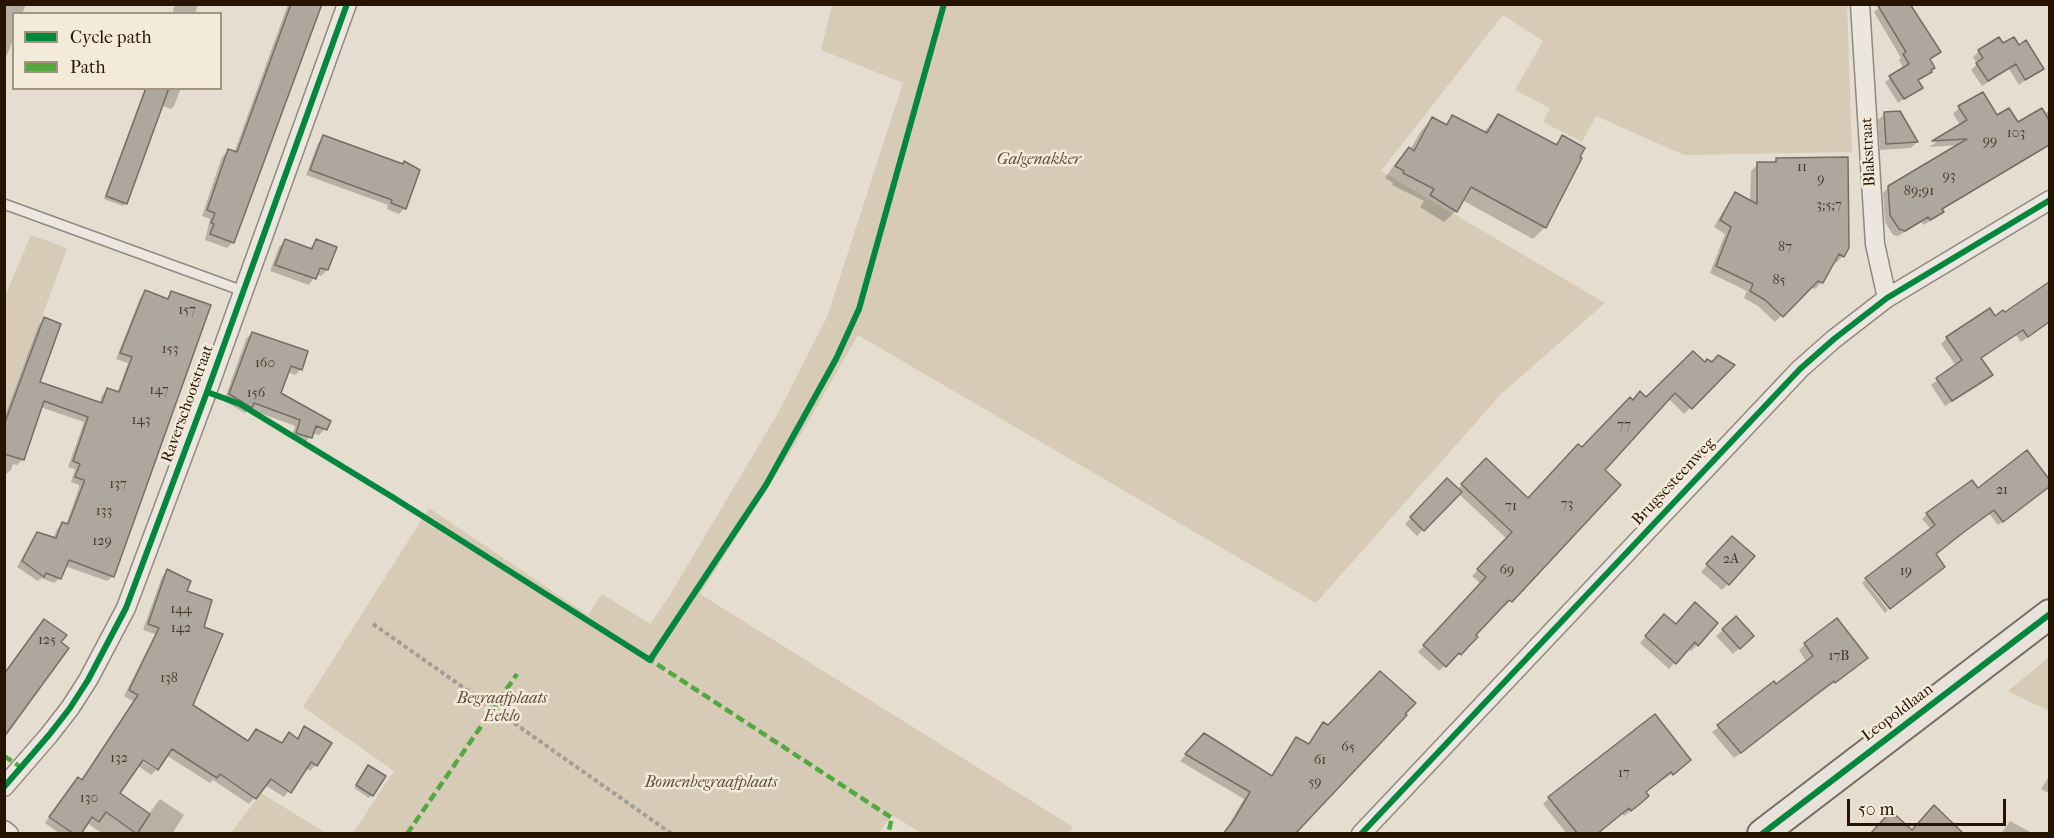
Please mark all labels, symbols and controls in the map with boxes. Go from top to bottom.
legend [12,12,222,90]
text: Cycle path [70,27,151,48]
text: Path [70,57,106,78]
street label: Blakstraat [1858,117,1880,187]
house number: 103 [2007,126,2025,142]
house number: 99 [1983,134,1997,150]
park label: Galgenakker [997,150,1081,170]
house number: 11 [1797,160,1807,176]
house number: 93 [1942,169,1956,185]
house number: 9 [1817,172,1825,188]
house number: 89;91 [1904,184,1934,200]
house number: 3;5;7 [1816,198,1842,214]
house number: 87 [1778,240,1792,256]
house number: 85 [1772,273,1786,289]
house number: 157 [178,303,196,319]
street label: Raverschootstraat [158,342,218,466]
house number: 153 [162,342,178,358]
house number: 160 [255,356,275,372]
house number: 147 [149,383,169,399]
house number: 156 [247,386,265,402]
house number: 143 [131,413,151,429]
house number: 77 [1617,418,1631,434]
street label: Brugsesteenweg [1628,434,1720,530]
house number: 137 [109,477,127,493]
house number: 21 [1996,483,2008,499]
house number: 73 [1561,497,1573,513]
house number: 71 [1505,499,1517,515]
house number: 133 [96,504,112,520]
house number: 129 [92,534,112,550]
house number: 2A [1723,552,1739,568]
house number: 69 [1500,563,1514,579]
house number: 19 [1900,564,1912,580]
house number: 144 [170,602,192,618]
house number: 142 [171,621,191,637]
house number: 125 [38,633,56,649]
house number: 17B [1829,649,1849,665]
house number: 138 [160,671,178,687]
street label: Leopoldlaan [1859,680,1937,746]
park label: Begraafplaats Eeklo [457,689,547,727]
house number: 65 [1341,740,1355,756]
house number: 132 [110,751,128,767]
house number: 61 [1314,753,1326,769]
house number: 17 [1618,766,1630,782]
park label: Bomenbegraafplaats [645,773,777,793]
house number: 59 [1308,775,1322,791]
scale bar [1850,787,2009,825]
house number: 130 [80,791,98,807]
text: 50 m [1858,799,1894,820]

